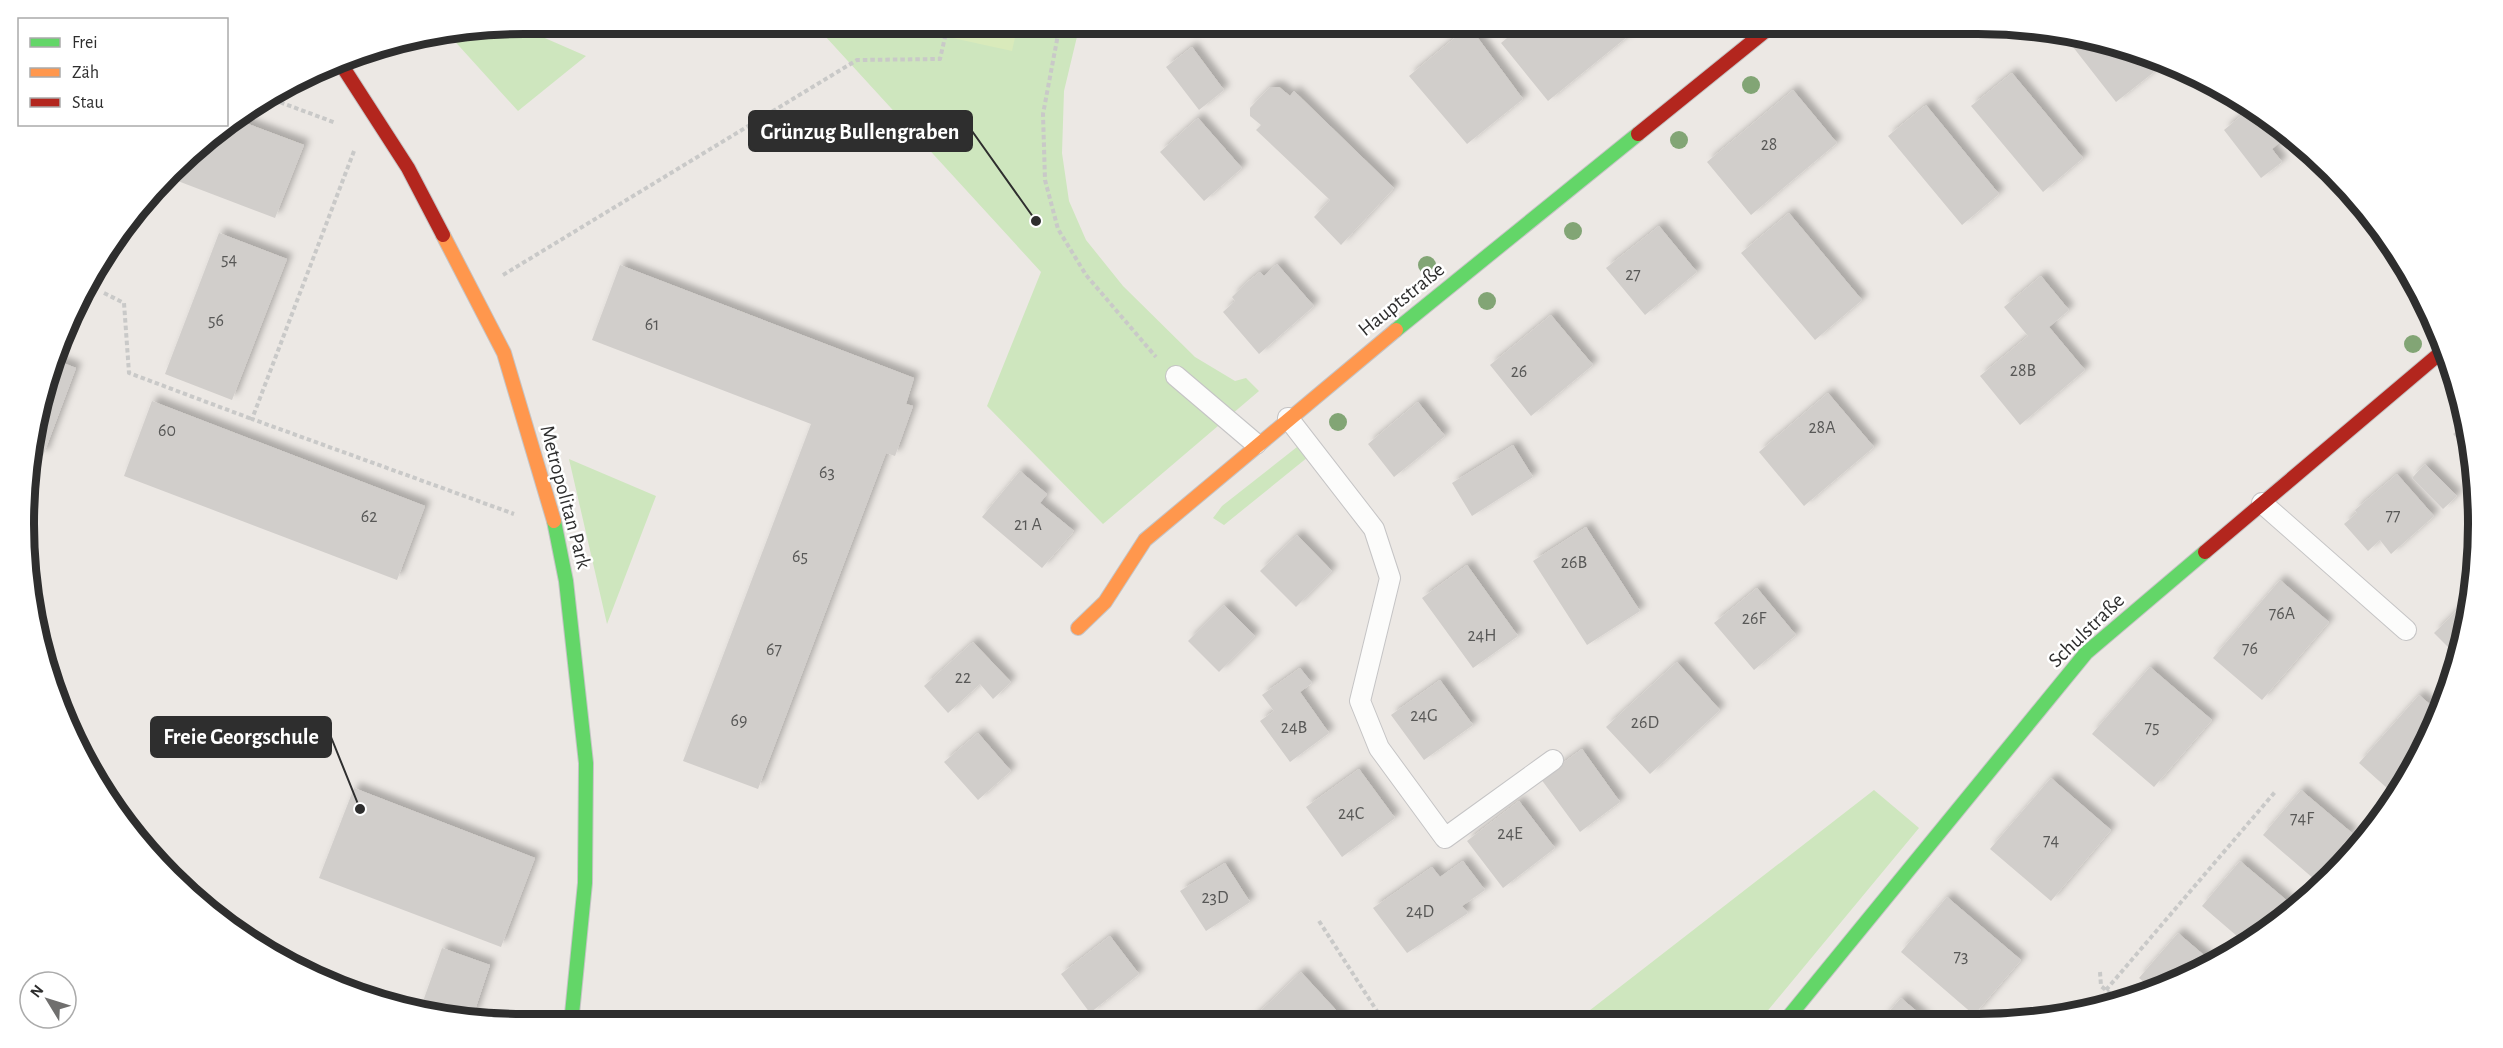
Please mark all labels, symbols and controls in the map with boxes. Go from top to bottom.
legend [18,18,228,126]
text: Frei [72,34,98,52]
text: Zäh [72,64,99,82]
text: Stau [72,94,104,112]
callout: Grünzug Bullengraben [749,111,972,151]
text: Grünzug Bullengraben [761,121,959,143]
house number: 28 [1761,136,1777,154]
house number: 54 [221,251,237,269]
street label: Hauptstraße [1354,259,1448,340]
house number: 27 [1625,266,1641,284]
house number: 56 [208,312,224,330]
house number: 61 [645,316,659,334]
house number: 28B [2010,362,2036,380]
house number: 26 [1511,363,1527,381]
house number: 28A [1808,419,1836,437]
house number: 60 [158,422,176,440]
street label: Metropolitan Park [536,423,595,572]
house number: 63 [819,464,835,482]
house number: 77 [2385,507,2401,525]
house number: 62 [361,508,377,526]
house number: 21 A [1014,516,1042,534]
house number: 65 [792,548,808,566]
house number: 26B [1561,554,1587,572]
street label: Schulstraße [2044,589,2128,671]
house number: 76A [2269,605,2296,623]
house number: 26F [1742,610,1766,628]
house number: 24H [1467,627,1497,645]
house number: 76 [2242,640,2258,658]
house number: 67 [766,641,782,659]
house number: 22 [955,669,971,687]
house number: 24G [1410,707,1438,725]
house number: 69 [731,712,747,730]
house number: 26D [1631,714,1659,732]
callout: Freie Georgschule [151,717,331,757]
house number: 24B [1281,719,1307,737]
house number: 75 [2144,719,2160,737]
text: Freie Georgschule [163,726,319,748]
house number: 24C [1338,805,1364,823]
house number: 74F [2290,810,2314,828]
house number: 24E [1497,825,1523,843]
house number: 74 [2043,832,2059,850]
house number: 23D [1201,889,1229,907]
house number: 24D [1406,903,1434,921]
house number: 73 [1954,948,1968,966]
north arrow [18,970,78,1030]
text: N [27,982,47,1001]

